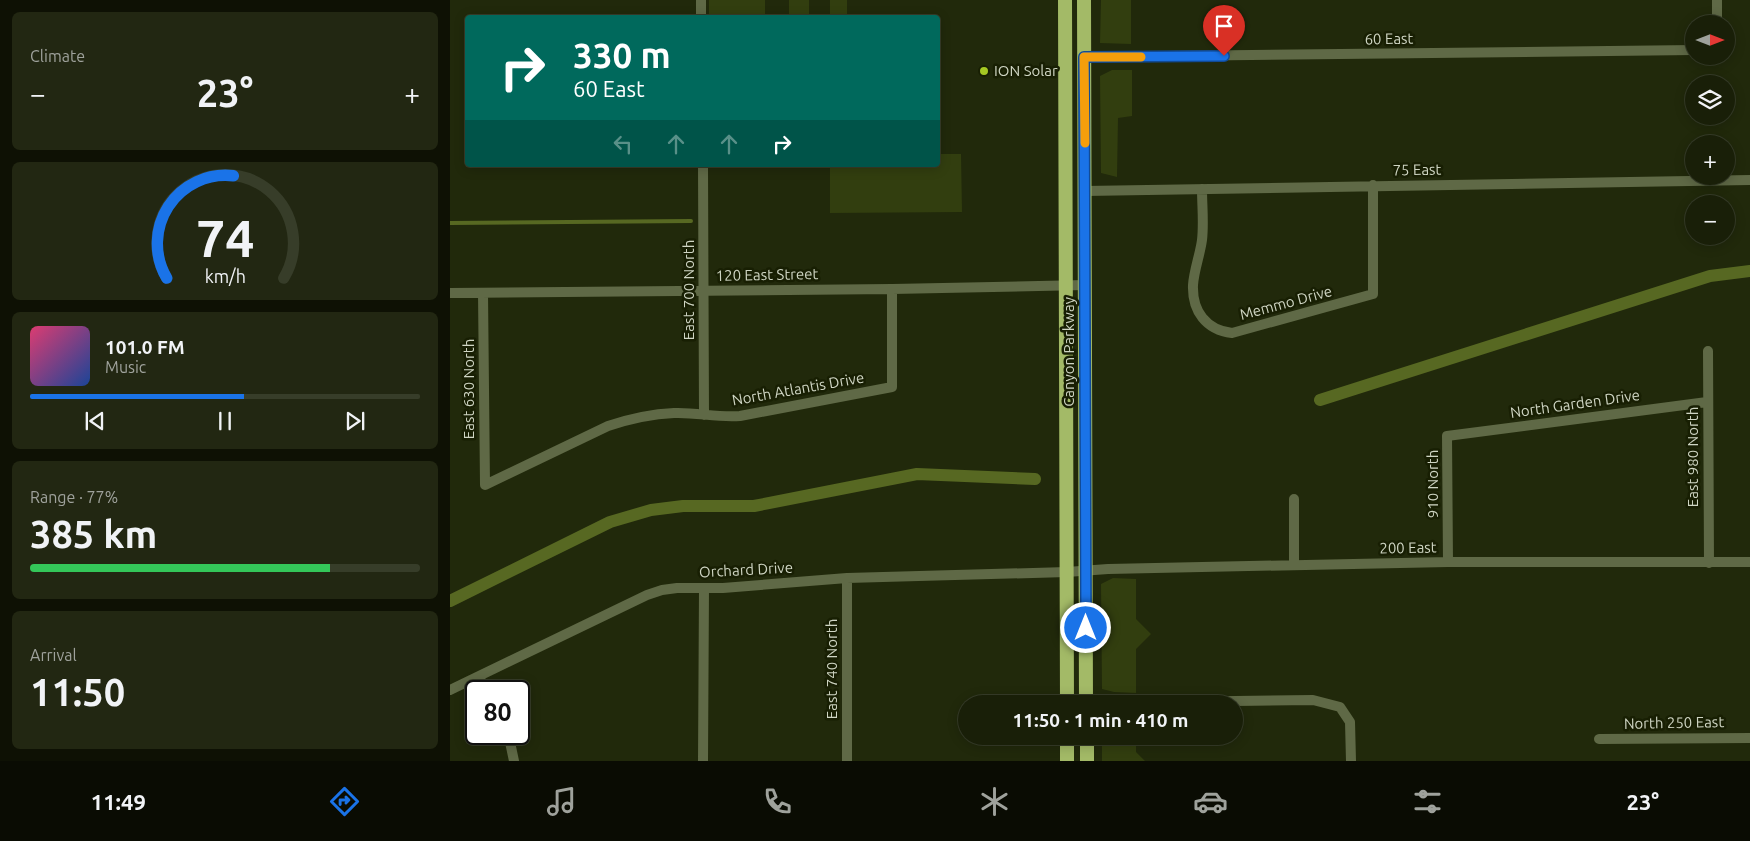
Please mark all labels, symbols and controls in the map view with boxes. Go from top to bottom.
pin [1203,5,1245,56]
icon: arrive [1210,12,1238,40]
north arrow [1685,15,1735,65]
map controls [1685,15,1735,245]
street label: 60 East [1364,30,1414,47]
icon: right [490,35,555,100]
text: 330 m [573,35,671,75]
text: Climate [30,47,85,65]
place label: ION Solar [994,62,1058,79]
marker: ION Solar [978,65,990,77]
text: 23° [197,72,253,114]
button: layers [1685,75,1735,125]
text: 60 East [573,76,645,101]
text: − [30,78,46,109]
text: + [404,78,420,109]
icon: left [609,130,637,158]
icon: ahead [662,130,690,158]
icon: ahead [715,130,743,158]
icon: right [768,130,796,158]
button: + [1685,135,1735,185]
street label: 75 East [1392,161,1442,178]
button: − [1685,195,1735,245]
text: 74 [196,209,254,267]
street label: East 700 North [680,240,697,340]
street label: 120 East Street [716,265,819,284]
text: km/h [204,266,246,286]
street label: Memmo Drive [1238,282,1334,323]
street label: Canyon Parkway [1060,297,1077,407]
text: 101.0 FM [105,336,185,358]
street label: East 630 North [460,339,477,439]
text: Music [105,358,146,376]
street label: North Atlantis Drive [731,369,865,409]
street label: North Garden Drive [1509,386,1641,421]
icon: previous [81,407,109,435]
icon: pause [211,407,239,435]
icon: next [341,407,369,435]
street label: East 980 North [1684,407,1701,507]
street label: 910 North [1424,450,1441,518]
text: Range · 77% [30,488,118,506]
text: 385 km [30,513,157,555]
street label: 200 East [1379,538,1437,556]
street label: Orchard Drive [699,559,793,580]
position arrow [1059,601,1111,653]
street label: East 740 North [823,619,840,719]
text: Arrival [30,646,77,664]
text: 11:50 [30,671,125,713]
speed limit sign: 80 [465,680,530,745]
text: 11:50 · 1 min · 410 m [1013,709,1188,731]
street label: North 250 East [1624,713,1724,732]
icon: directions [327,784,362,819]
icon: music [544,784,579,819]
icon: phone [760,784,795,819]
icon: climate [977,784,1012,819]
icon: car [1193,784,1228,819]
icon: filters [1410,784,1445,819]
text: 11:49 [91,789,146,814]
text: 23° [1627,789,1659,814]

